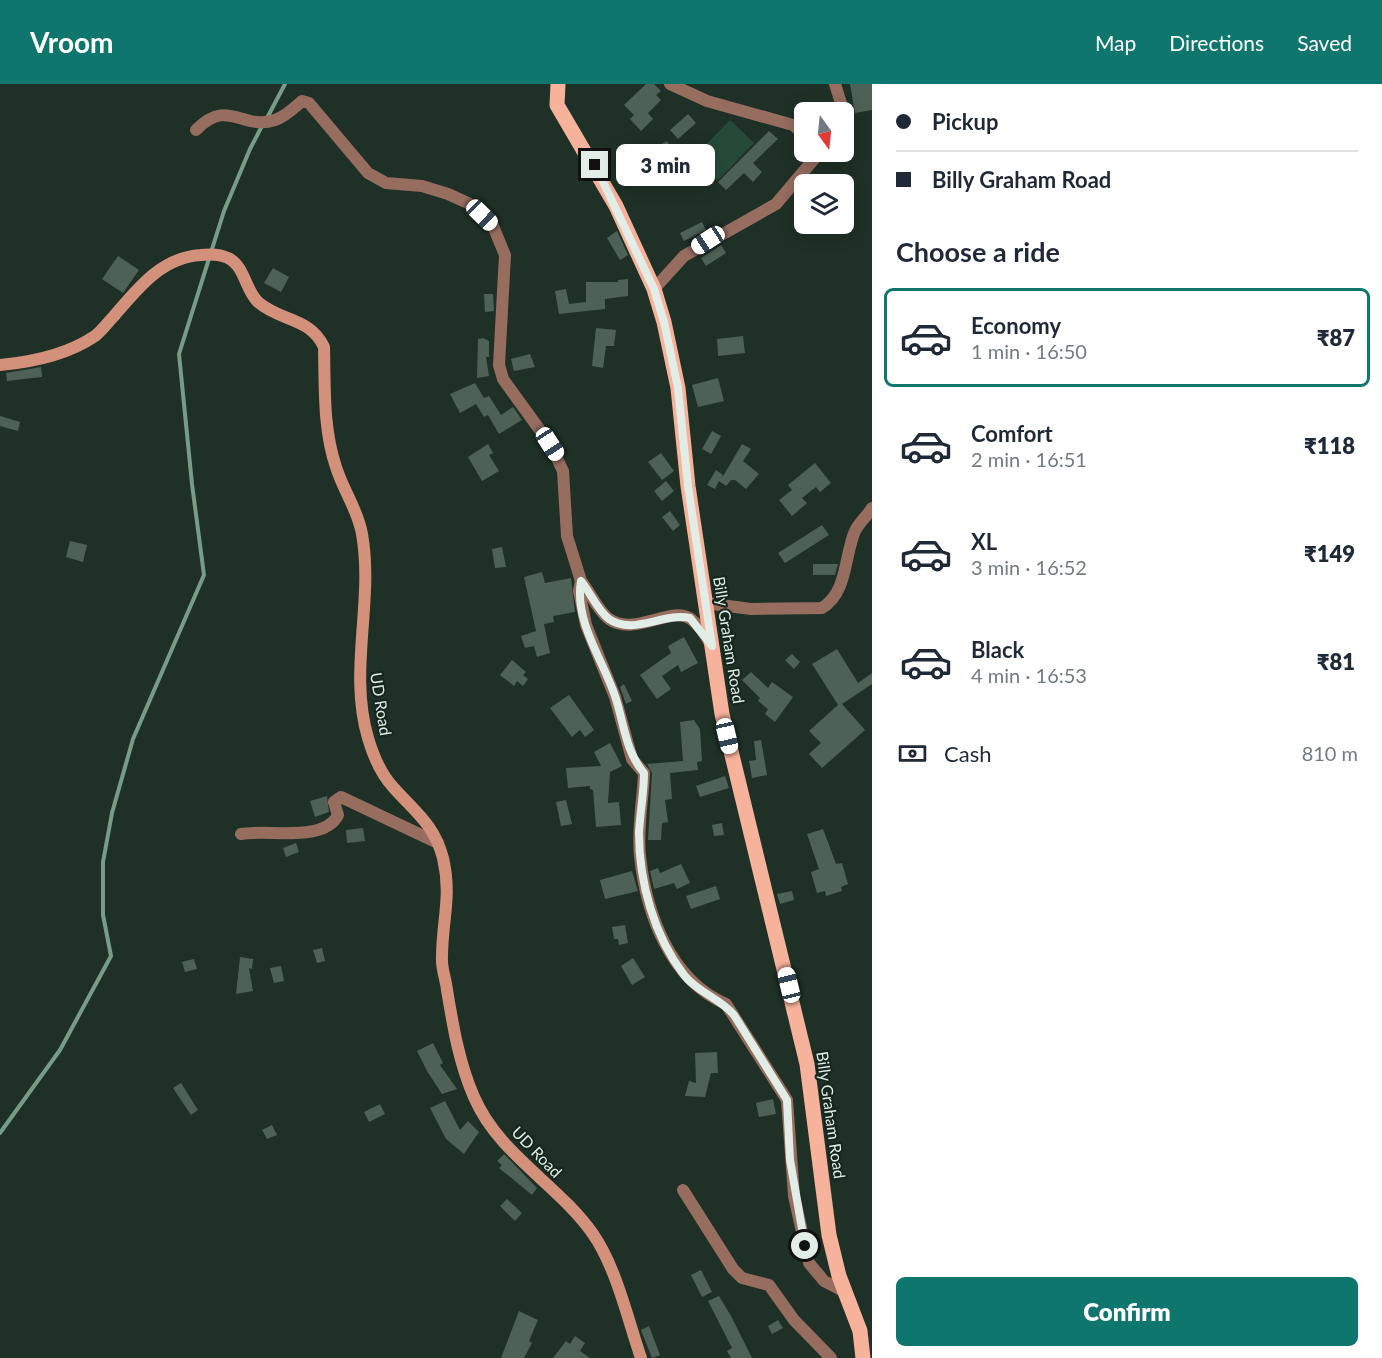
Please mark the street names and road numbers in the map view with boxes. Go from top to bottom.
street label: Billy Graham Road [710,575,749,705]
street label: UD Road [367,671,396,737]
street label: Billy Graham Road [813,1050,850,1180]
street label: UD Road [508,1122,566,1181]

